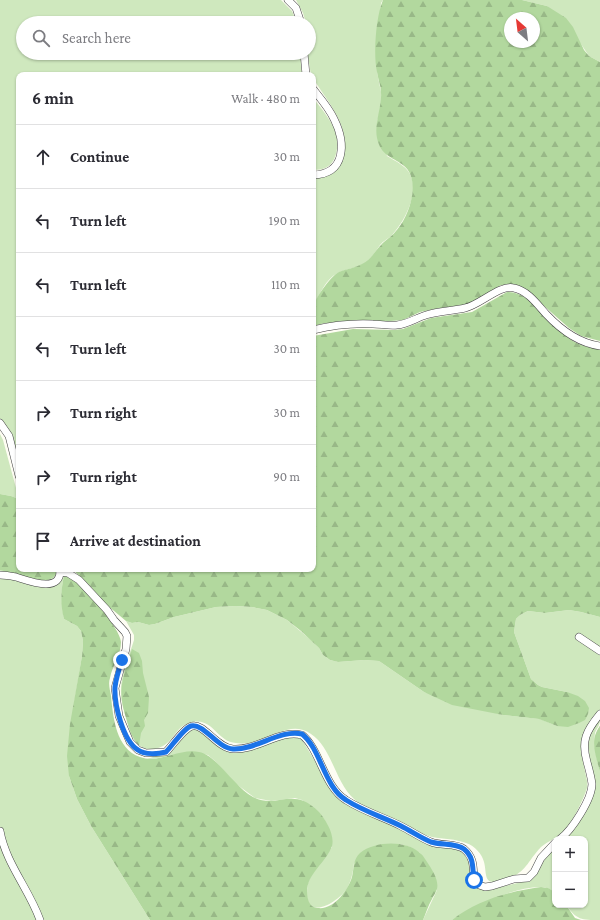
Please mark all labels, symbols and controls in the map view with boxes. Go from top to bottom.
north arrow [504,12,540,48]
search box [16,16,316,60]
icon: search [30,27,52,49]
text: Search here [62,30,131,46]
text: 6 min [32,89,74,108]
text: Walk · 480 m [231,91,300,106]
icon: ahead [32,146,54,168]
text: Continue [70,149,129,165]
text: 30 m [274,149,300,164]
icon: left [32,210,54,232]
text: Turn left [70,213,126,229]
text: 190 m [269,213,300,228]
icon: left [32,274,54,296]
text: Turn left [70,277,126,293]
text: 110 m [271,277,300,292]
icon: left [32,338,54,360]
text: Turn left [70,341,126,357]
text: 30 m [274,341,300,356]
icon: right [32,402,54,424]
text: Turn right [70,405,137,421]
text: 30 m [274,405,300,420]
icon: right [32,466,54,488]
text: Turn right [70,469,137,485]
text: 90 m [273,469,300,484]
icon: arrive [32,530,54,552]
text: Arrive at destination [70,533,201,549]
route end [113,651,131,669]
map controls [552,836,588,908]
button: + [552,836,588,872]
route start [465,871,483,889]
button: − [552,872,588,908]

